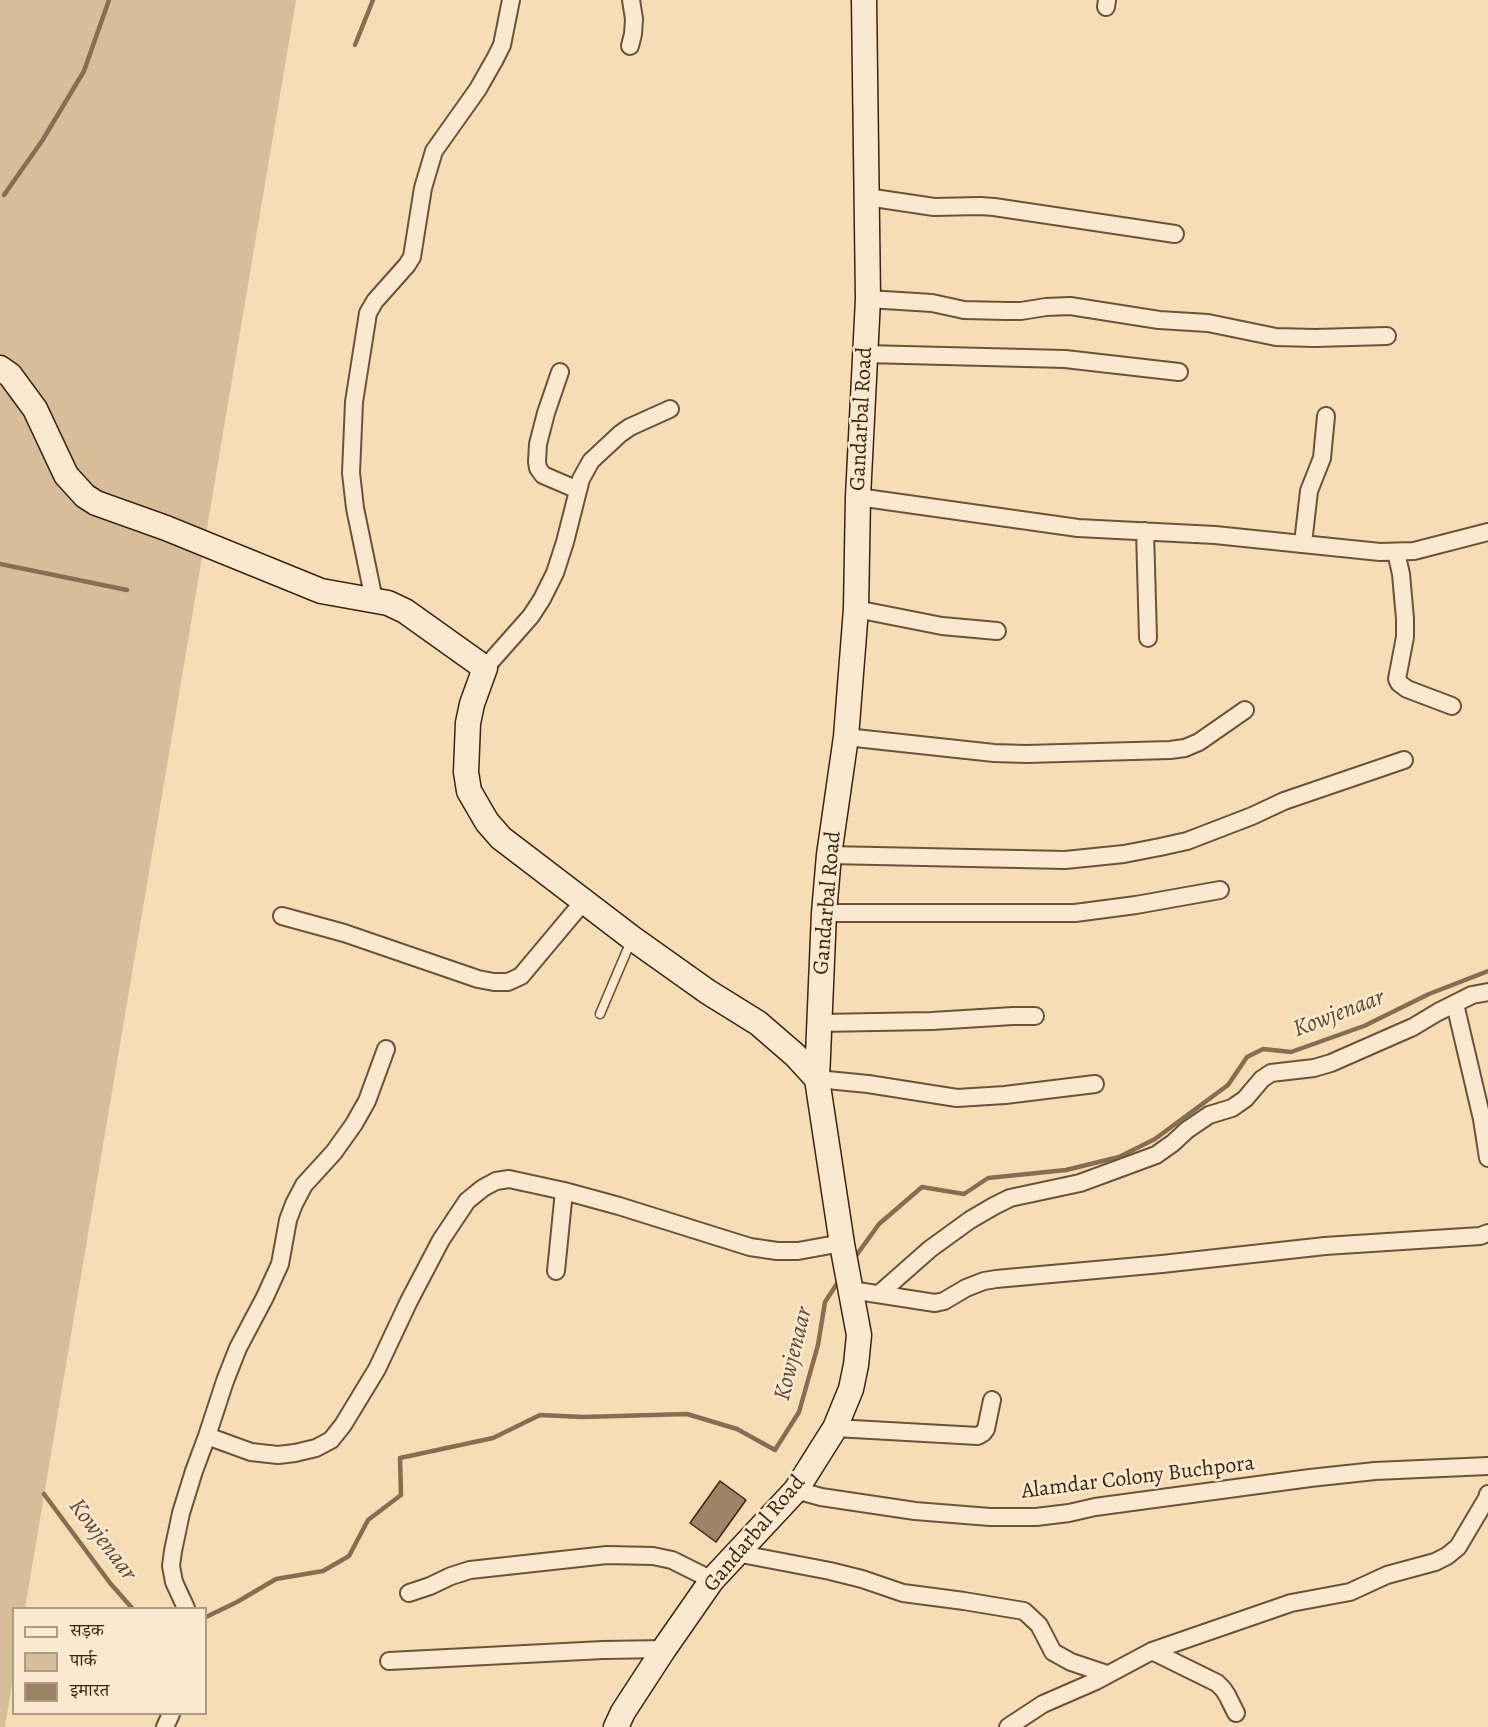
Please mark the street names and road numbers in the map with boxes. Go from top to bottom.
street label: Gandarbal Road [845,346,879,492]
street label: Gandarbal Road [809,830,847,976]
street label: Alamdar Colony Buchpora [1020,1451,1256,1505]
street label: Gandarbal Road [699,1470,811,1598]

